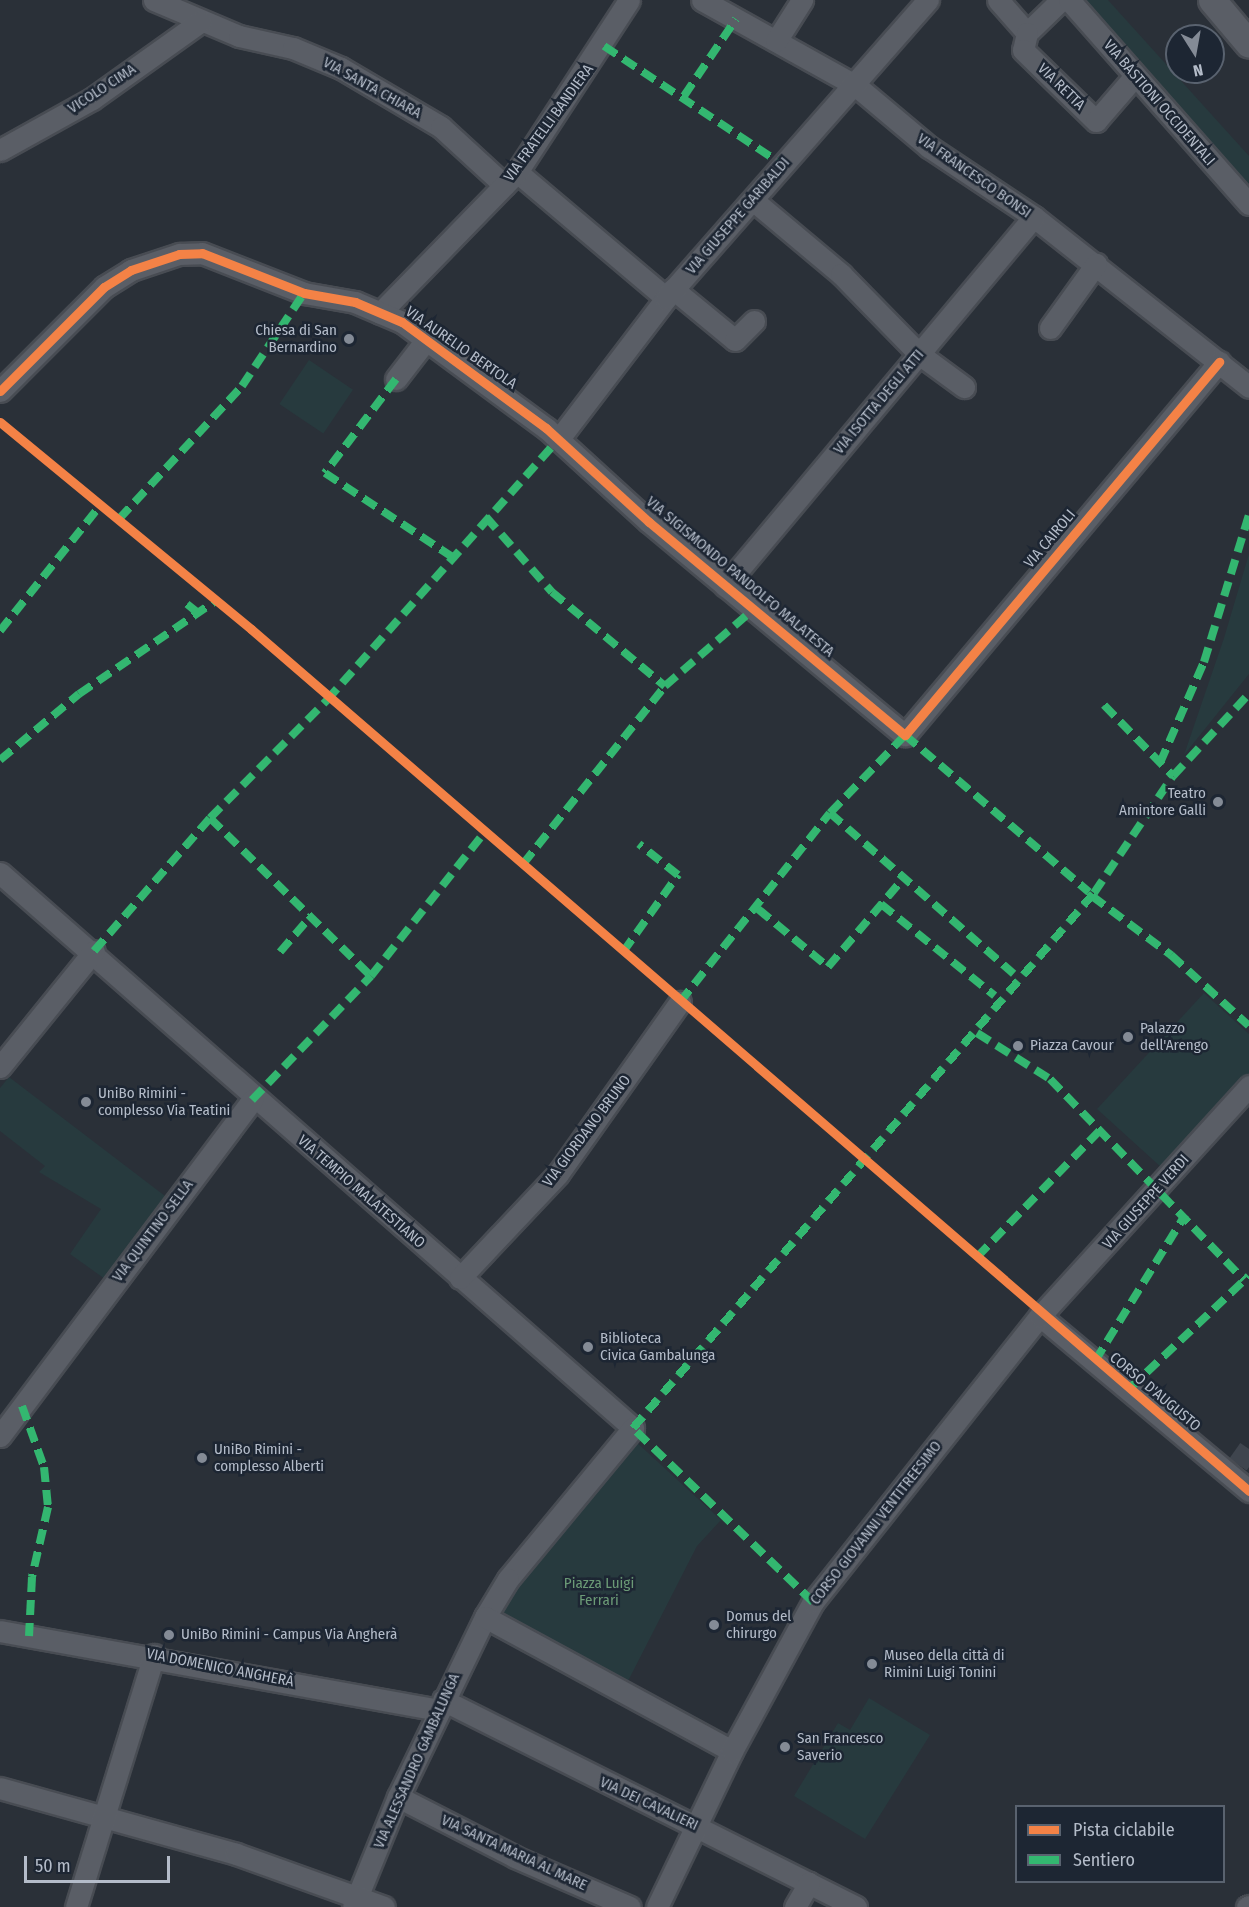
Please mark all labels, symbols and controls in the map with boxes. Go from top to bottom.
north arrow [1165,24,1225,84]
street label: VIA BASTIONI OCCIDENTALI [1099,36,1219,170]
street label: VIA SANTA CHIARA [320,54,424,122]
street label: VICOLO CIMA [65,60,139,118]
street label: VIA RETTA [1033,60,1089,114]
street label: VIA FRATELLI BANDIERA [500,61,598,185]
street label: VIA FRANCESCO BONSI [914,130,1034,222]
street label: VIA GIUSEPPE GARIBALDI [682,154,794,278]
street label: VIA AURELIO BERTOLA [402,303,520,393]
place label: Chiesa di San Bernardino [255,321,337,356]
marker: Chiesa di San Bernardino [342,332,356,346]
street label: VIA ISOTTA DEGLI ATTI [830,346,928,458]
street label: VIA SIGISMONDO PANDOLFO MALATESTA [642,493,838,661]
street label: VIA CAIROLI [1020,506,1080,572]
place label: Teatro Amintore Galli [1119,784,1206,819]
marker: Teatro Amintore Galli [1211,795,1225,809]
place label: Palazzo dell'Arengo [1140,1019,1208,1054]
marker: Palazzo dell'Arengo [1121,1030,1135,1044]
place label: Piazza Cavour [1030,1037,1114,1055]
marker: Piazza Cavour [1011,1039,1025,1053]
street label: VIA GIORDANO BRUNO [539,1072,635,1190]
place label: UniBo Rimini - complesso Via Teatini [98,1084,230,1119]
marker: UniBo Rimini - complesso Via Teatini [79,1095,93,1109]
street label: VIA TEMPIO MALATESTIANO [294,1132,428,1252]
street label: VIA GIUSEPPE VERDI [1099,1151,1193,1253]
street label: VIA QUINTINO SELLA [109,1177,197,1285]
place label: Biblioteca Civica Gambalunga [600,1329,715,1364]
marker: Biblioteca Civica Gambalunga [581,1340,595,1354]
street label: CORSO D'AUGUSTO [1106,1349,1204,1435]
street label: CORSO GIOVANNI VENTITREESIMO [806,1437,946,1609]
place label: UniBo Rimini - complesso Alberti [214,1440,324,1475]
marker: UniBo Rimini - complesso Alberti [195,1451,209,1465]
park label: Piazza Luigi Ferrari [564,1574,634,1609]
place label: Domus del chirurgo [726,1607,791,1642]
marker: Domus del chirurgo [707,1618,721,1632]
place label: UniBo Rimini - Campus Via Angherà [181,1626,397,1644]
marker: UniBo Rimini - Campus Via Angherà [162,1628,176,1642]
street label: VIA DOMENICO ANGHERÀ [145,1645,295,1691]
place label: Museo della città di Rimini Luigi Tonini [884,1646,1005,1681]
marker: Museo della città di Rimini Luigi Tonini [865,1657,879,1671]
street label: VIA ALESSANDRO GAMBALUNGA [370,1671,464,1851]
place label: San Francesco Saverio [797,1729,883,1764]
marker: San Francesco Saverio [778,1740,792,1754]
street label: VIA DEI CAVALIERI [597,1773,701,1835]
legend [1015,1805,1225,1883]
street label: VIA SANTA MARIA AL MARE [438,1811,590,1895]
text: Pista ciclabile [1073,1819,1175,1841]
scale bar [27,1844,172,1882]
text: Sentiero [1073,1849,1135,1871]
text: 50 m [35,1855,71,1877]

